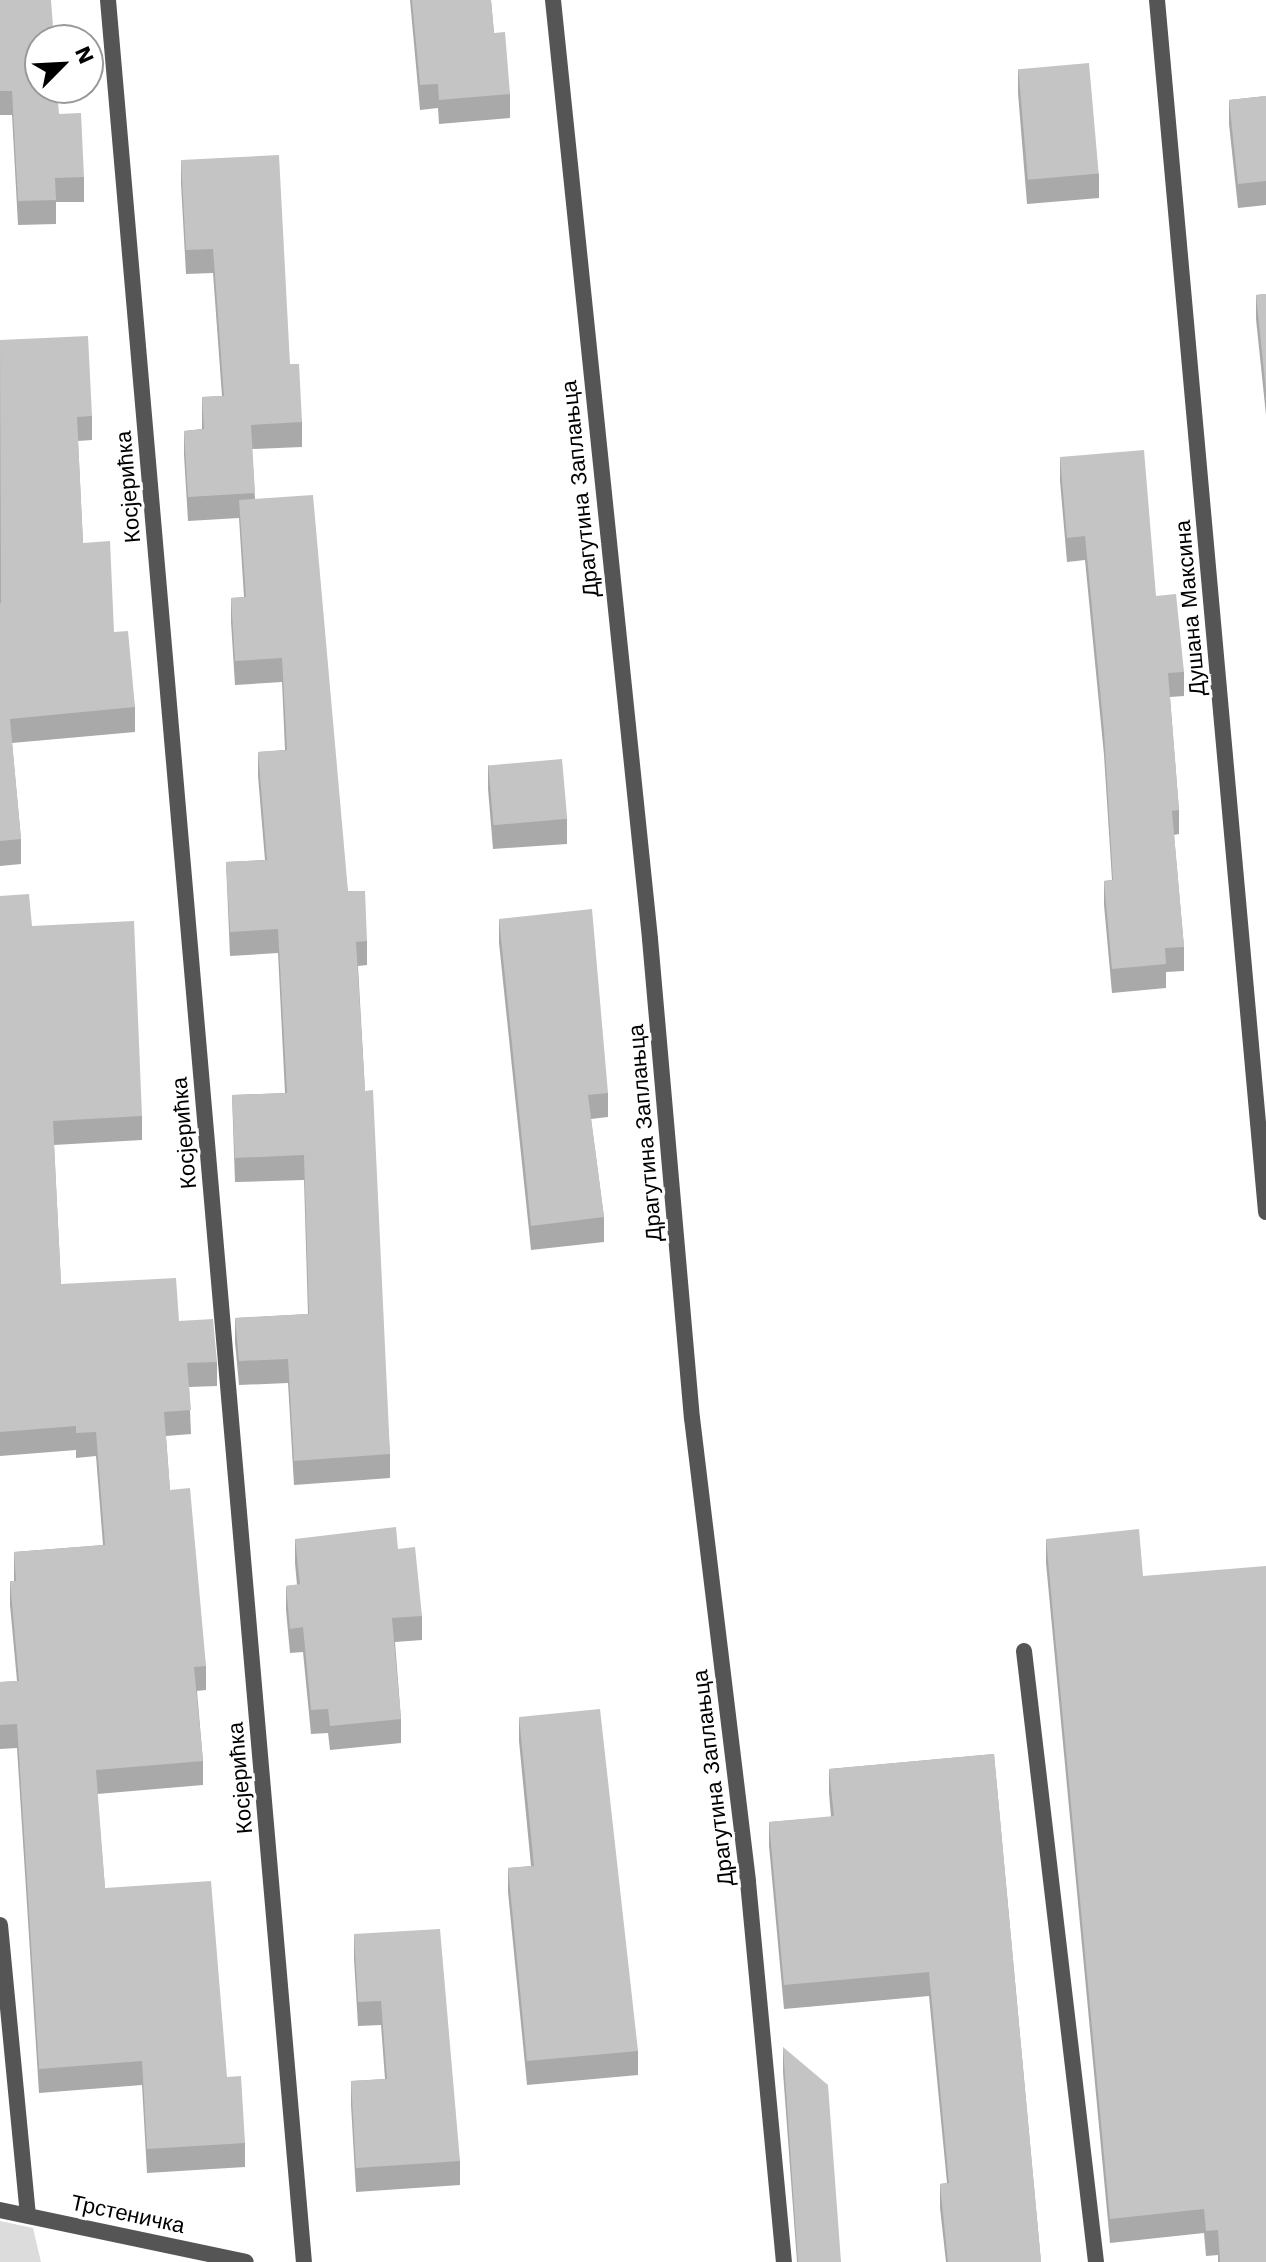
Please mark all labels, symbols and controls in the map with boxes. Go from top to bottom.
north arrow [24,24,104,104]
text: N [70,42,99,67]
street label: Драгутина Заплањца [555,379,605,599]
street label: Косјерићка [110,430,146,544]
street label: Душана Максина [1169,519,1211,697]
street label: Драгутина Заплањца [622,1023,668,1243]
street label: Косјерићка [166,1076,202,1190]
street label: Драгутина Заплањца [687,1668,739,1888]
street label: Косјерићка [222,1721,258,1835]
street label: Трстеничка [69,2189,187,2239]

